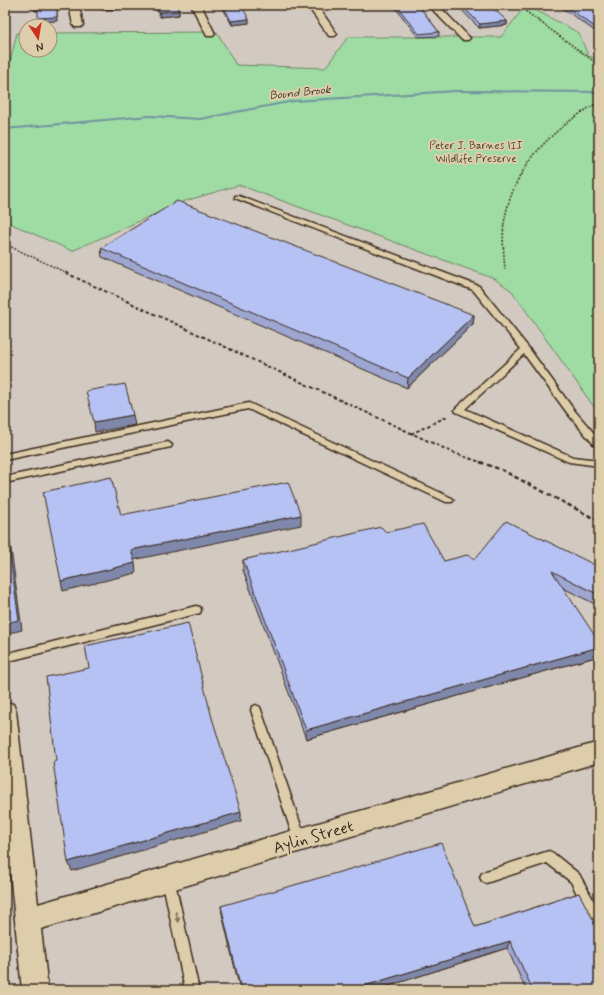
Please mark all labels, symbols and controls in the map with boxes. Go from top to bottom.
north arrow [18,18,58,58]
text: N [35,39,45,54]
water label: Bound Brook [269,82,333,104]
park label: Peter J. Barnes III Wildlife Preserve [429,139,523,166]
street label: Aylin Street [271,816,356,859]
one-way arrow [174,910,180,923]

